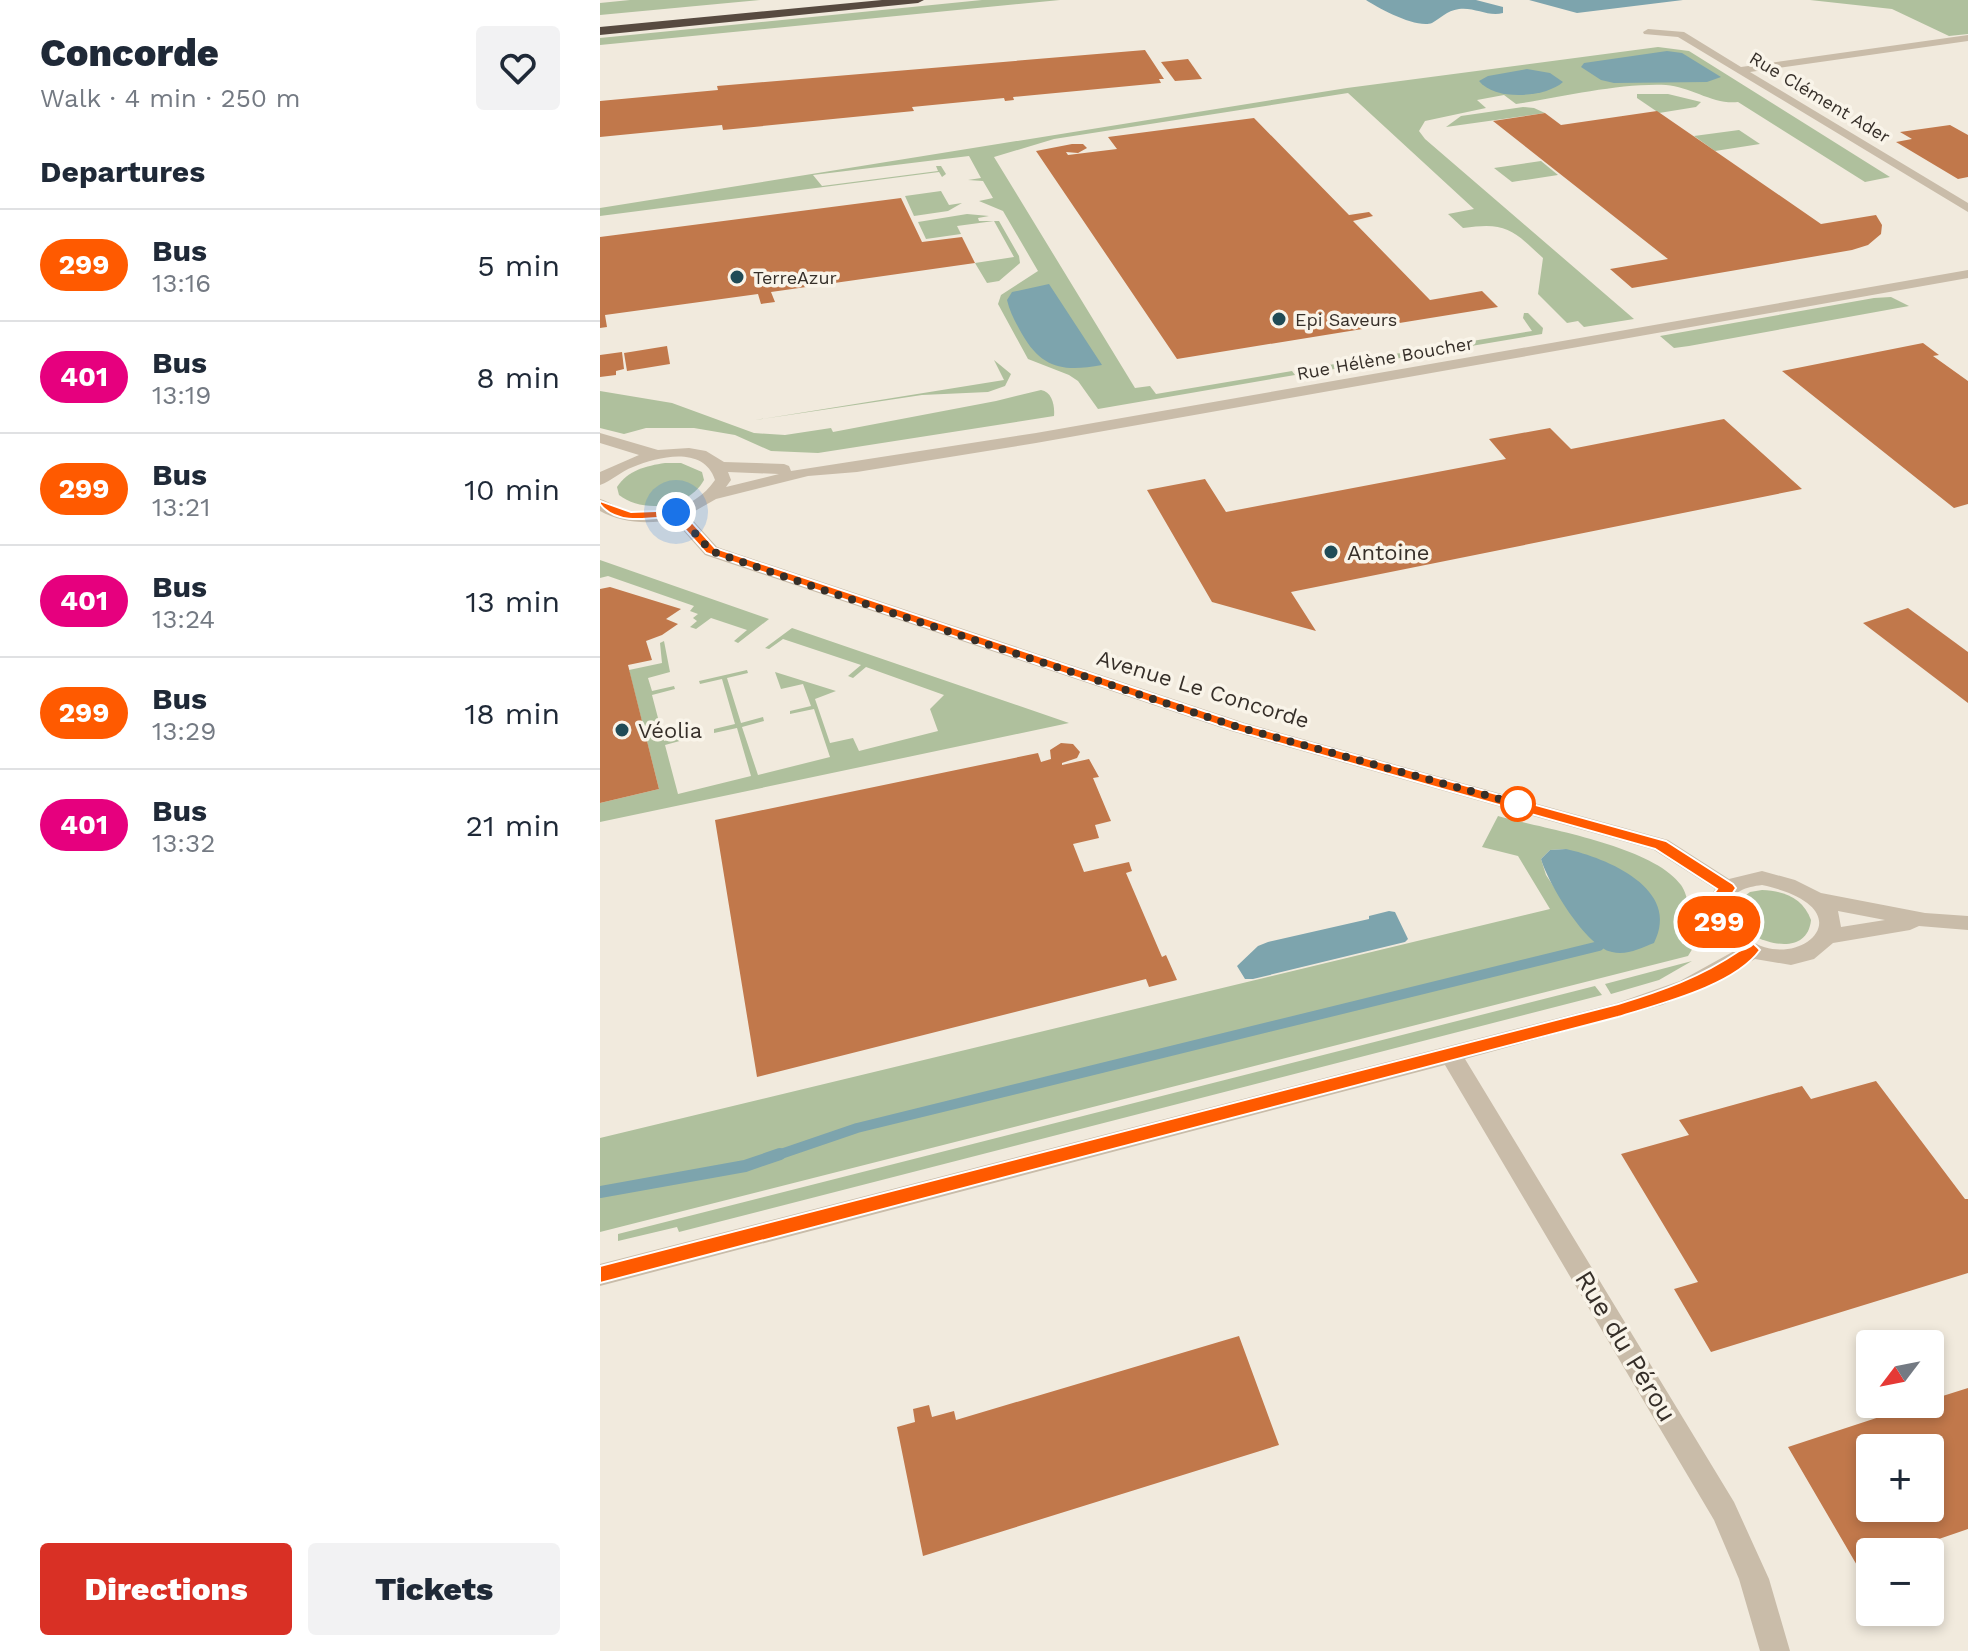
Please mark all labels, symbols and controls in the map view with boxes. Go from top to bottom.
button: heart [476,26,560,110]
text: Concorde [40,31,219,75]
street label: Rue Clément Ader [1746,47,1894,147]
text: Walk · 4 min · 250 m [40,83,301,113]
text: Departures [40,154,205,189]
text: Bus [152,233,207,268]
text: 299 [58,248,110,281]
text: 5 min [477,248,560,283]
place label: TerreAzur [753,267,837,288]
text: 13:16 [152,268,211,298]
marker: TerreAzur [728,268,746,286]
place label: Epi Saveurs [1295,309,1397,330]
marker: Epi Saveurs [1270,310,1288,328]
street label: Rue Hélène Boucher [1295,332,1475,384]
text: Bus [152,345,207,380]
text: 401 [60,360,108,393]
text: 8 min [476,360,560,395]
text: 13:19 [152,380,211,410]
text: Bus [152,457,207,492]
text: 299 [58,472,110,505]
text: 10 min [464,472,560,507]
text: 13:21 [152,492,210,522]
your location [656,492,696,532]
place label: Antoine [1347,540,1430,565]
marker: Antoine [1322,543,1340,561]
text: Bus [152,569,207,604]
text: 401 [60,584,108,617]
text: 13 min [465,584,560,619]
text: 13:24 [152,604,215,634]
street label: Avenue Le Concorde [1094,645,1312,733]
text: Bus [152,681,207,716]
text: 299 [58,696,110,729]
text: 18 min [464,696,560,731]
text: 13:29 [152,716,216,746]
place label: Véolia [638,718,702,743]
marker: Véolia [613,721,631,739]
unlabelled marker [1501,787,1535,821]
text: Bus [152,793,207,828]
text: 401 [60,808,108,841]
text: 21 min [465,808,560,843]
text: 13:32 [152,828,215,858]
line badge: 299 [1673,896,1765,948]
text: 299 [1693,905,1745,938]
street label: Rue du Pérou [1569,1265,1683,1427]
north arrow [1856,1330,1944,1418]
map controls [1856,1330,1944,1626]
button: + [1856,1434,1944,1522]
button: − [1856,1538,1944,1626]
button: Directions [40,1543,292,1635]
button: Tickets [308,1543,560,1635]

